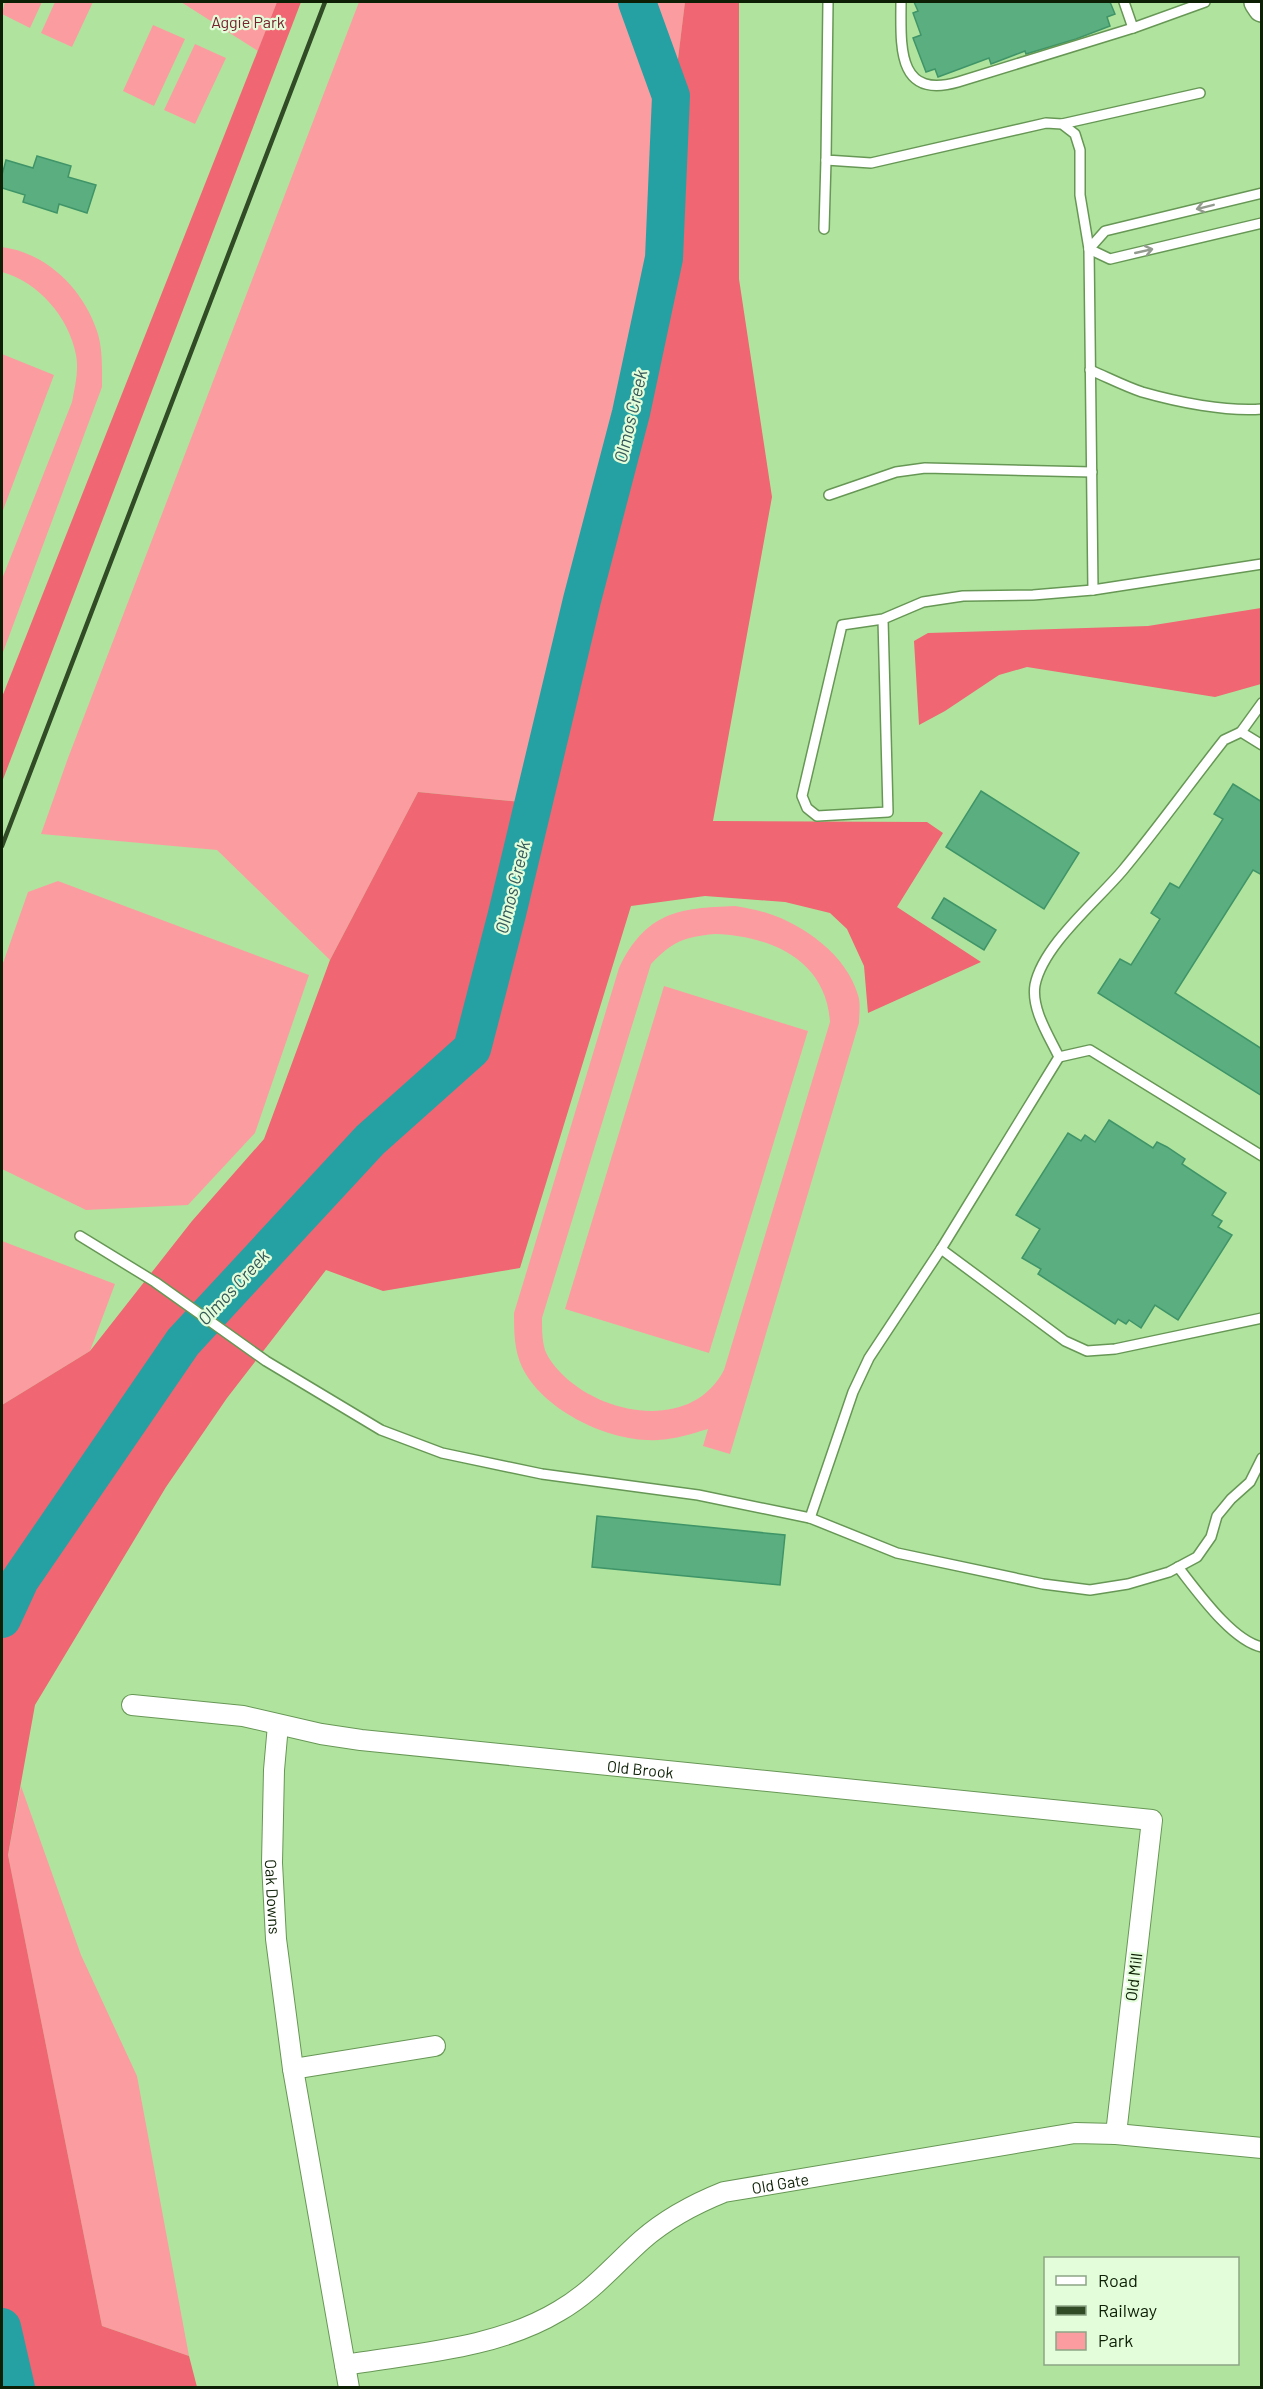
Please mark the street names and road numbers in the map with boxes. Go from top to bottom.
street label: Old Brook [606,1755,675,1781]
street label: Oak Downs [262,1859,285,1935]
street label: Old Mill [1121,1952,1145,2002]
street label: Old Gate [750,2168,810,2197]

